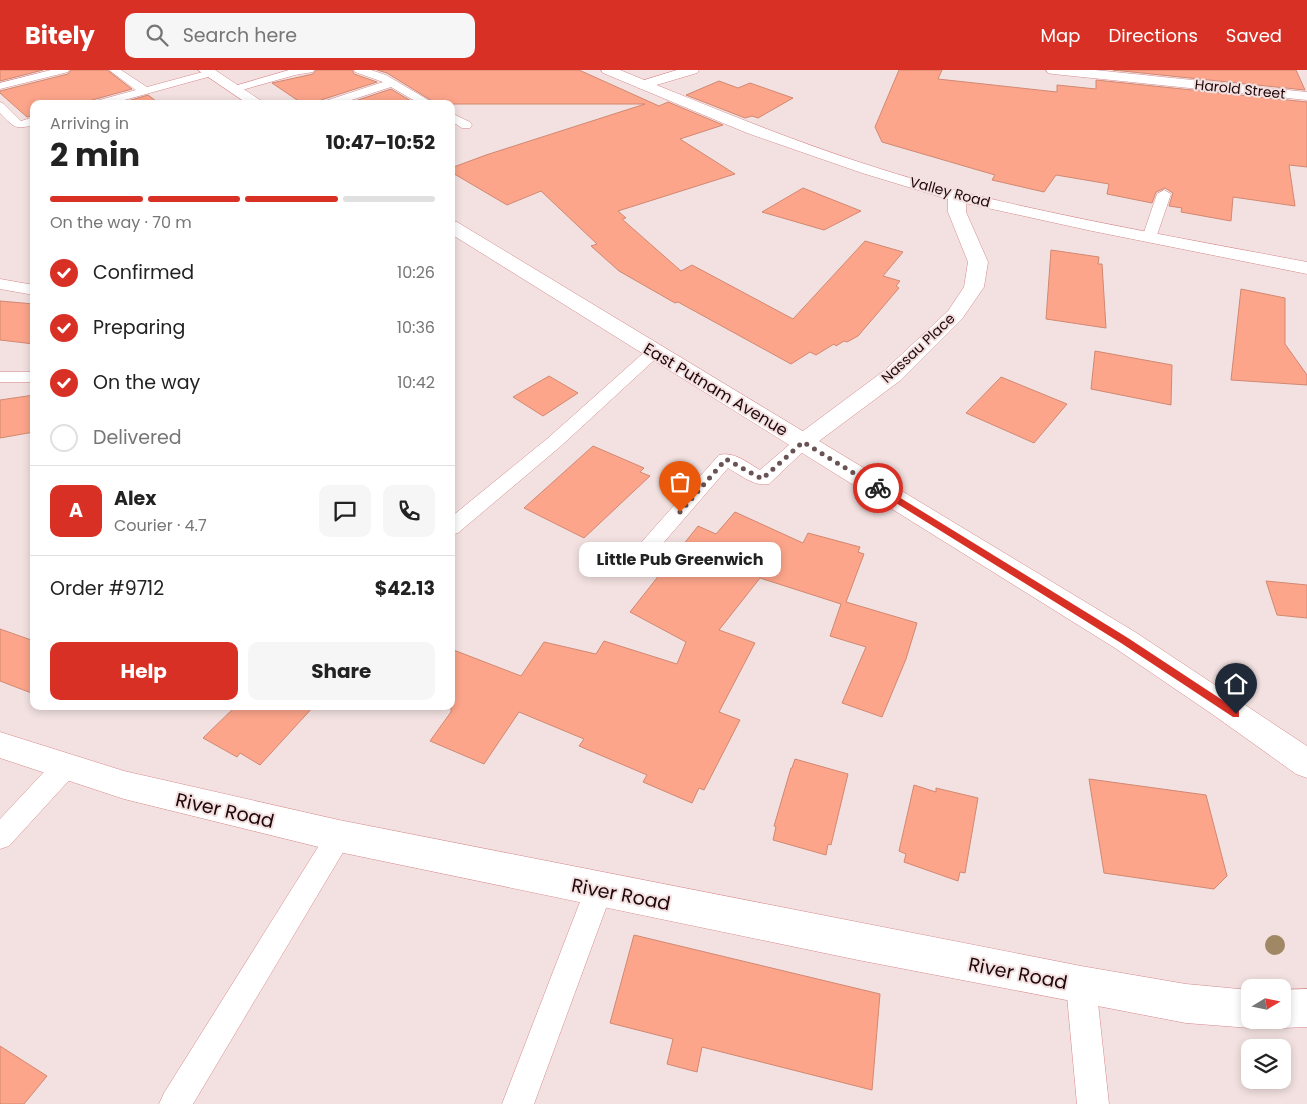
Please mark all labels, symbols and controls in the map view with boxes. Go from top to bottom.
search box [125,13,475,58]
text: Bitely [25,19,95,52]
icon: search [143,21,171,49]
text: Search here [183,22,297,49]
text: Map [1041,23,1080,48]
text: Directions [1108,23,1198,48]
text: Saved [1226,23,1282,48]
street label: Harold Street [1194,74,1286,104]
text: Arriving in [50,112,129,135]
text: 10:47–10:52 [326,129,435,156]
text: 2 min [50,132,140,177]
street label: Valley Road [908,172,992,212]
text: On the way · 70 m [50,211,192,234]
icon: check [50,259,78,287]
text: Confirmed [93,259,194,286]
text: 10:26 [397,261,435,284]
street label: Nassau Place [877,308,960,387]
icon: check [50,314,78,342]
text: Preparing [93,314,185,341]
text: 10:36 [397,316,435,339]
street label: East Putnam Avenue [639,337,792,442]
icon: check [50,369,78,397]
text: On the way [93,369,200,396]
text: 10:42 [397,371,435,394]
text: Delivered [93,424,182,451]
pin [659,461,701,512]
courier [853,463,903,513]
icon: bag [666,468,694,496]
icon: bike [864,474,892,502]
text: Alex [114,485,156,512]
button: chat [319,485,371,537]
button: phone [383,485,435,537]
text: A [69,497,83,524]
text: Courier · 4.7 [114,514,207,537]
callout: Little Pub Greenwich [579,542,781,577]
text: Little Pub Greenwich [597,548,763,571]
text: Order #9712 [50,575,164,602]
text: $42.13 [375,575,435,602]
button: Help [50,642,238,700]
button: Share [248,642,435,700]
pin [1215,663,1257,714]
icon: home [1222,670,1250,698]
street label: River Road [173,786,277,835]
street label: River Road [569,872,673,917]
street label: River Road [966,951,1070,996]
north arrow [1241,979,1291,1029]
map controls [1241,979,1291,1089]
button: layers [1241,1039,1291,1089]

